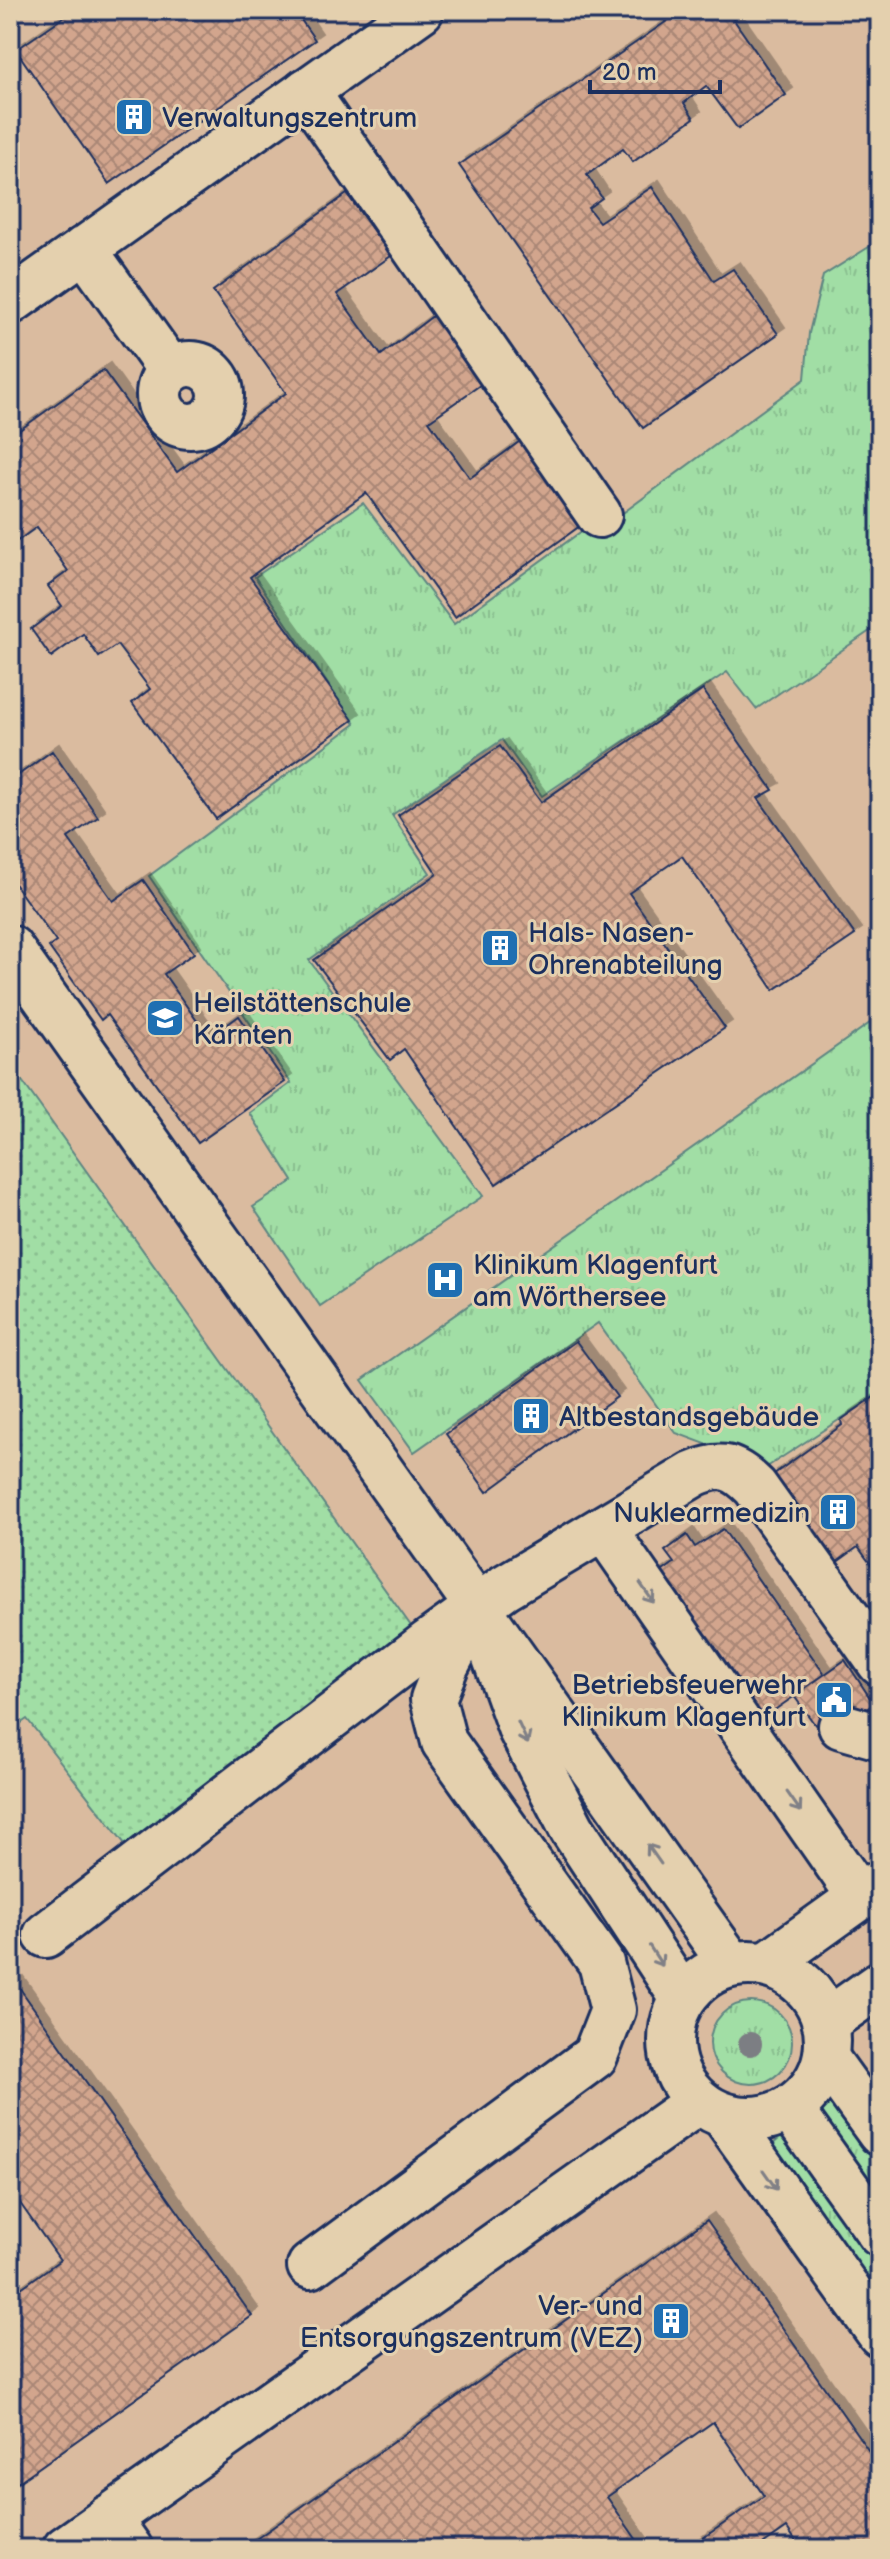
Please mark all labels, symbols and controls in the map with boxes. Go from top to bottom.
scale bar [590,44,720,94]
text: 20 m [602,58,657,87]
building icon: Verwaltungszentrum [113,96,155,138]
place label: Verwaltungszentrum [162,102,417,135]
place label: Hals- Nasen- Ohrenabteilung [528,917,723,982]
building icon: Hals- Nasen- Ohrenabteilung [479,927,521,969]
place label: Heilstättenschule Kärnten [193,987,411,1052]
school or university icon: Heilstättenschule Kärnten [144,997,186,1039]
place label: Klinikum Klagenfurt am Wörthersee [473,1249,718,1314]
hospital icon: Klinikum Klagenfurt am Wörthersee [424,1259,466,1301]
building icon: Altbestandsgebäude [510,1395,552,1437]
place label: Altbestandsgebäude [559,1401,819,1434]
building icon: Nuklearmedizin [817,1491,859,1533]
place label: Nuklearmedizin [613,1497,810,1530]
one-way arrow [639,1582,655,1604]
place label: Betriebsfeuerwehr Klinikum Klagenfurt [561,1669,807,1734]
public building icon: Betriebsfeuerwehr Klinikum Klagenfurt [813,1679,855,1721]
one-way arrow [516,1721,531,1745]
one-way arrow [786,1791,802,1813]
one-way arrow [646,1844,662,1866]
one-way arrow [647,1945,664,1967]
one-way arrow [762,2169,779,2191]
place label: Ver- und Entsorgungszentrum (VEZ) [300,2290,643,2355]
building icon: Ver- und Entsorgungszentrum (VEZ) [650,2300,692,2342]

